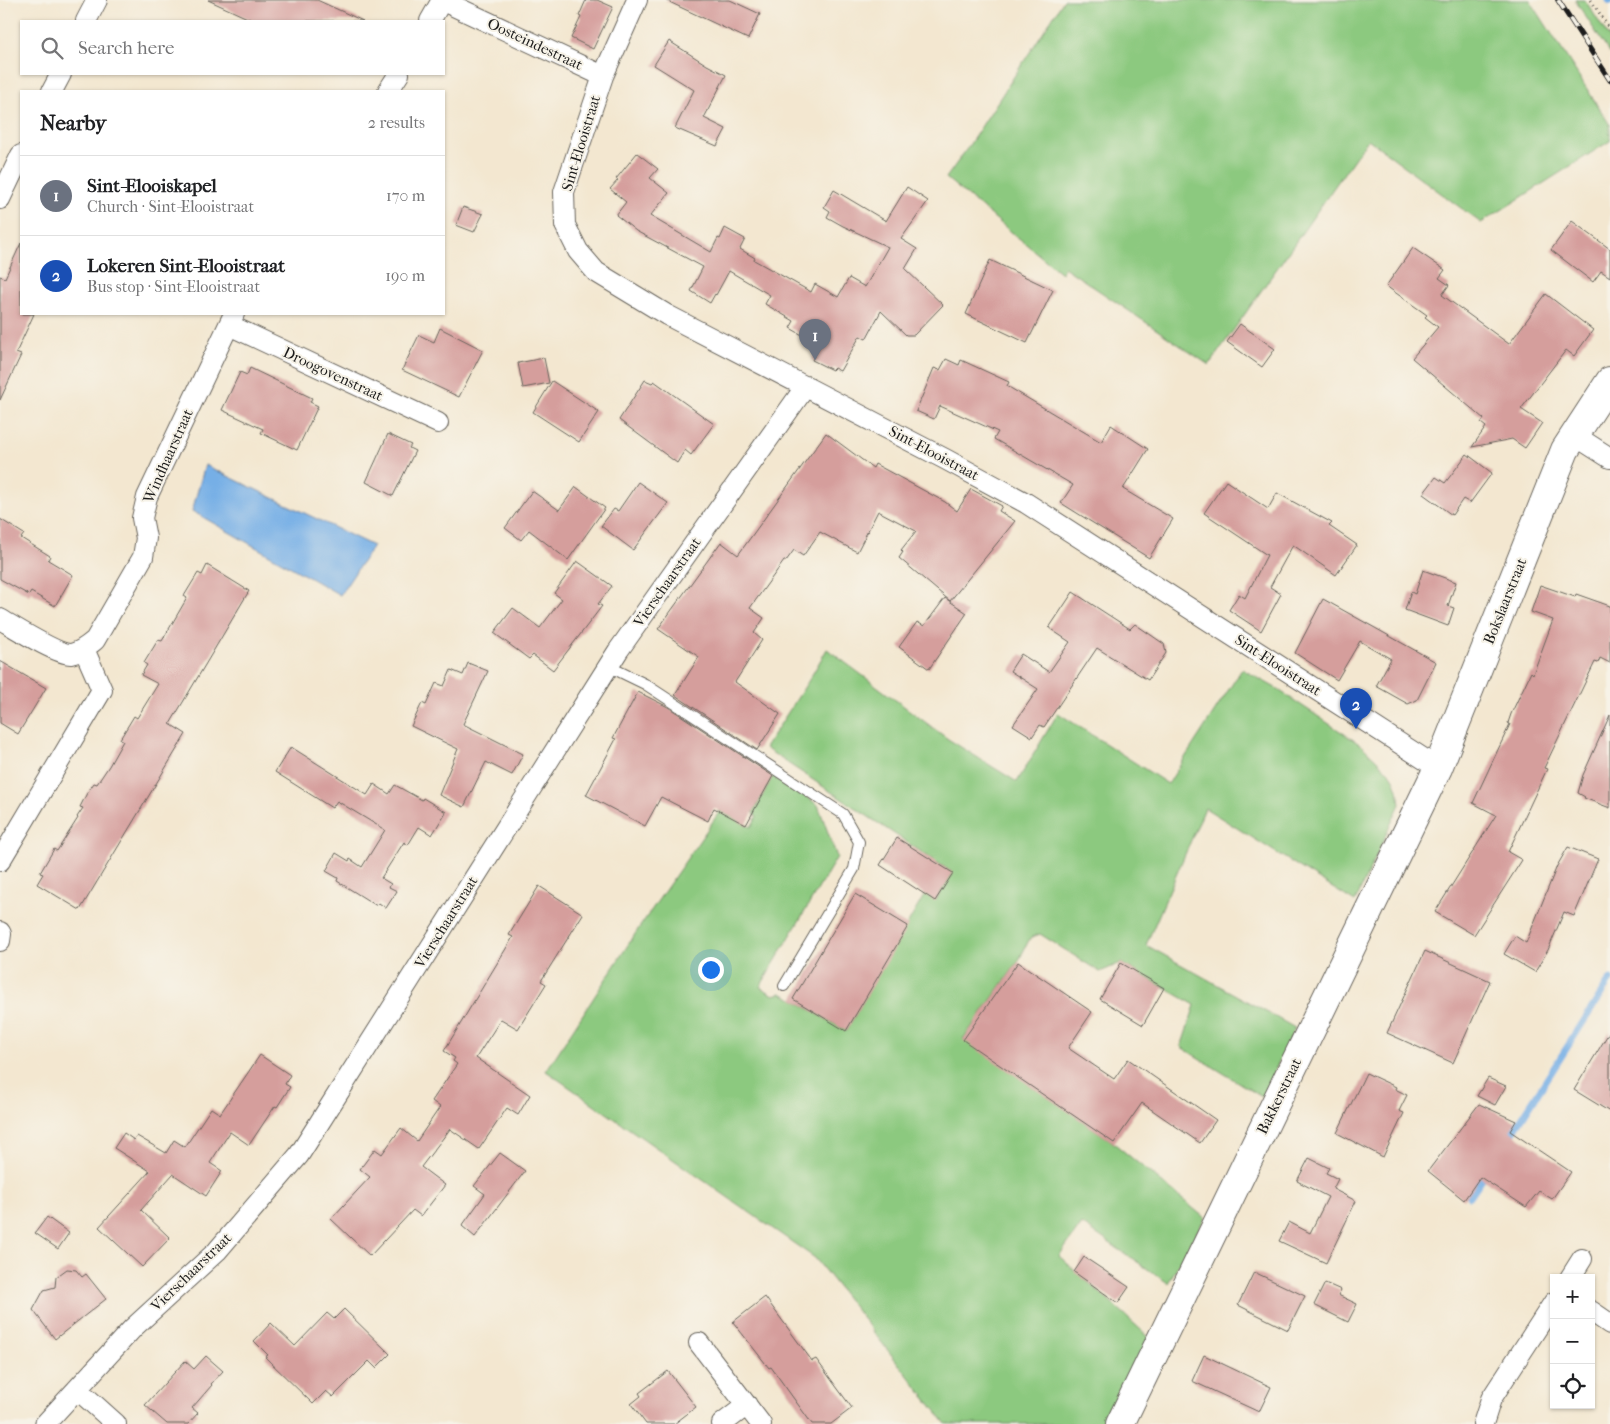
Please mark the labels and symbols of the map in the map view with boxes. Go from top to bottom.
street label: Oosteindestraat [485,14,586,74]
street label: Sint-Elooistraat [558,92,604,193]
pin: 1 [799,319,831,360]
street label: Droogovenstraat [280,343,386,405]
street label: Windhaarstraat [139,406,197,507]
street label: Sint-Elooistraat [886,422,983,485]
street label: Vierschaarstraat [629,533,705,631]
street label: Bokslaarstraat [1480,555,1531,647]
street label: Sint-Elooistraat [1231,630,1325,700]
pin: 2 [1340,688,1372,729]
street label: Vierschaarstraat [410,872,482,972]
your location [698,957,724,983]
street label: Bakkerstraat [1253,1055,1305,1137]
street label: Vierschaarstraat [146,1229,236,1316]

